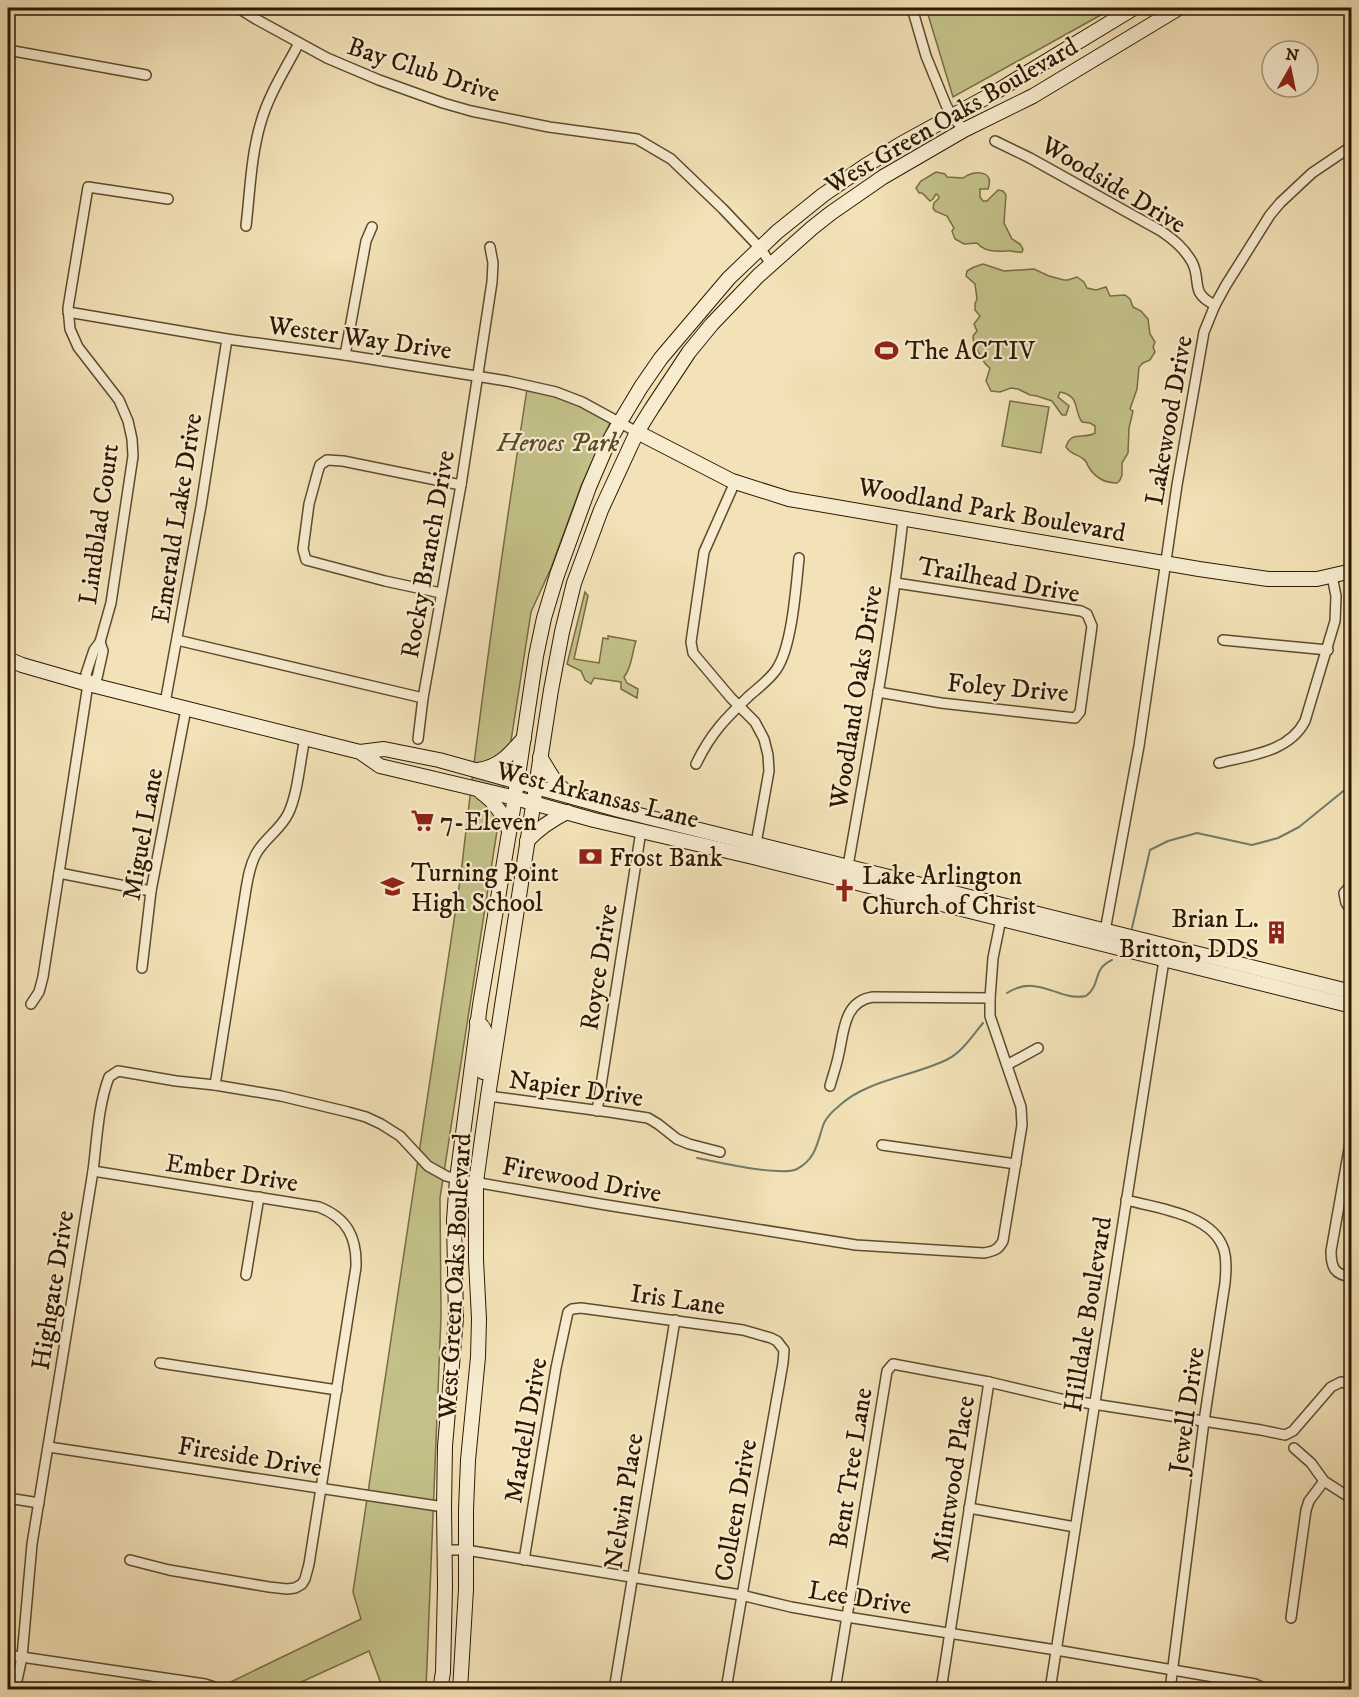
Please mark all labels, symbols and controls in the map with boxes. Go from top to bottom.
street label: Bay Club Drive [343,30,504,111]
street label: West Green Oaks Boulevard [819,30,1084,203]
north arrow [1260,39,1320,99]
text: N [1284,44,1300,66]
street label: Woodside Drive [1034,129,1192,242]
street label: Wester Way Drive [265,309,454,368]
street label: Lakewood Drive [1138,333,1201,508]
place label: The ACTIV [905,335,1036,368]
sports icon: The ACTIV [874,337,900,363]
street label: Emerald Lake Drive [145,411,210,626]
park label: Heroes Park [496,427,619,460]
street label: Lindblad Court [72,442,127,607]
street label: Rocky Branch Drive [394,448,463,661]
street label: Woodland Park Boulevard [854,471,1128,550]
street label: Trailhead Drive [915,550,1082,611]
street label: Woodland Oaks Drive [822,583,890,813]
street label: Foley Drive [946,667,1070,710]
street label: West Arkansas Lane [492,754,702,837]
street label: Miguel Lane [116,765,171,903]
place label: 7-Eleven [440,806,537,839]
supermarket icon: 7-Eleven [409,808,435,834]
place label: Frost Bank [609,842,723,875]
bank icon: Frost Bank [578,844,604,870]
place label: Turning Point High School [411,857,559,920]
place label: Lake Arlington Church of Christ [862,860,1036,923]
school or university icon: Turning Point High School [380,874,406,900]
church icon: Lake Arlington Church of Christ [831,877,857,903]
street label: Royce Drive [573,902,626,1033]
place label: Brian L. Britton, DDS [1119,903,1259,966]
building icon: Brian L. Britton, DDS [1264,920,1290,946]
street label: Napier Drive [506,1064,645,1115]
street label: West Green Oaks Boulevard [431,1132,479,1421]
street label: Ember Drive [163,1147,300,1200]
street label: Firewood Drive [499,1150,664,1211]
street label: Highgate Drive [25,1208,82,1372]
street label: Hilldale Boulevard [1057,1214,1120,1414]
street label: Iris Lane [628,1278,727,1323]
street label: Jewell Drive [1162,1345,1213,1477]
street label: Mardell Drive [497,1355,556,1506]
street label: Bent Tree Lane [822,1385,880,1551]
street label: Mintwood Place [924,1393,983,1565]
street label: Fireside Drive [175,1430,324,1485]
street label: Nelwin Place [597,1431,652,1572]
street label: Colleen Drive [708,1437,765,1584]
street label: Lee Drive [806,1574,914,1623]

